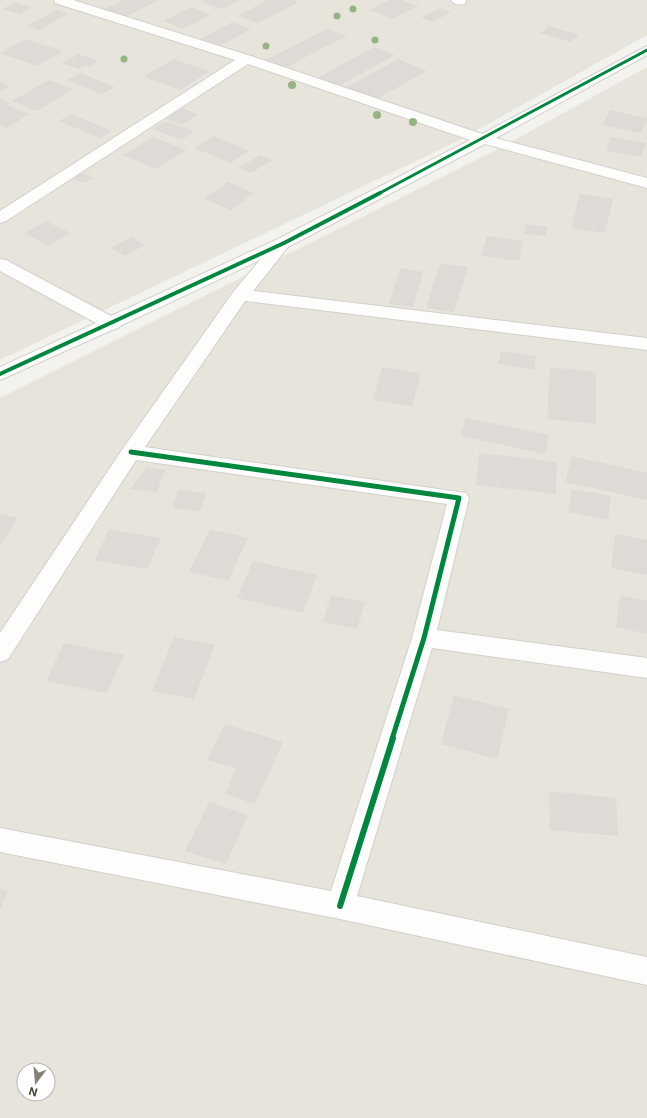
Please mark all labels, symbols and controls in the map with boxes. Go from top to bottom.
north arrow [16,1062,56,1102]
text: N [27,1084,39,1099]

